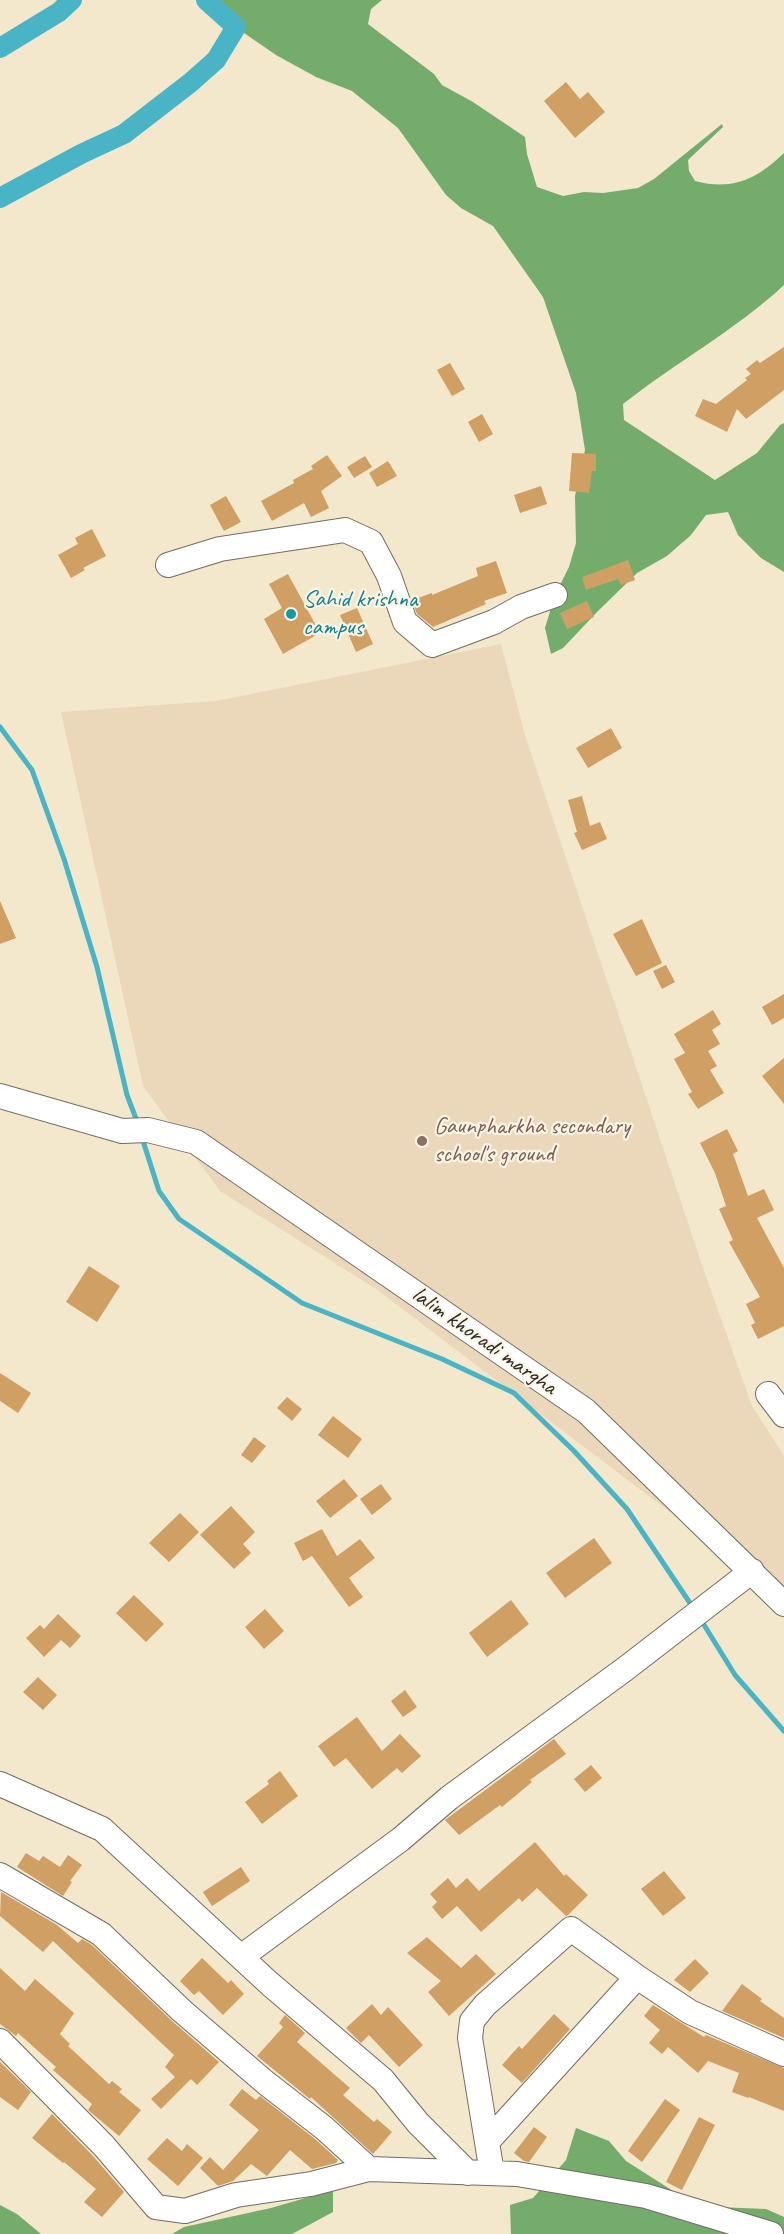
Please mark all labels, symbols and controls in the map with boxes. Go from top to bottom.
place label: Sahid krishna campus [303,586,417,642]
marker: Sahid krishna campus [284,607,298,621]
place label: Gaunpharkha secondary school's ground [434,1113,630,1169]
marker: Gaunpharkha secondary school's ground [415,1134,429,1148]
street label: lalim khoradi margha [406,1280,562,1402]

